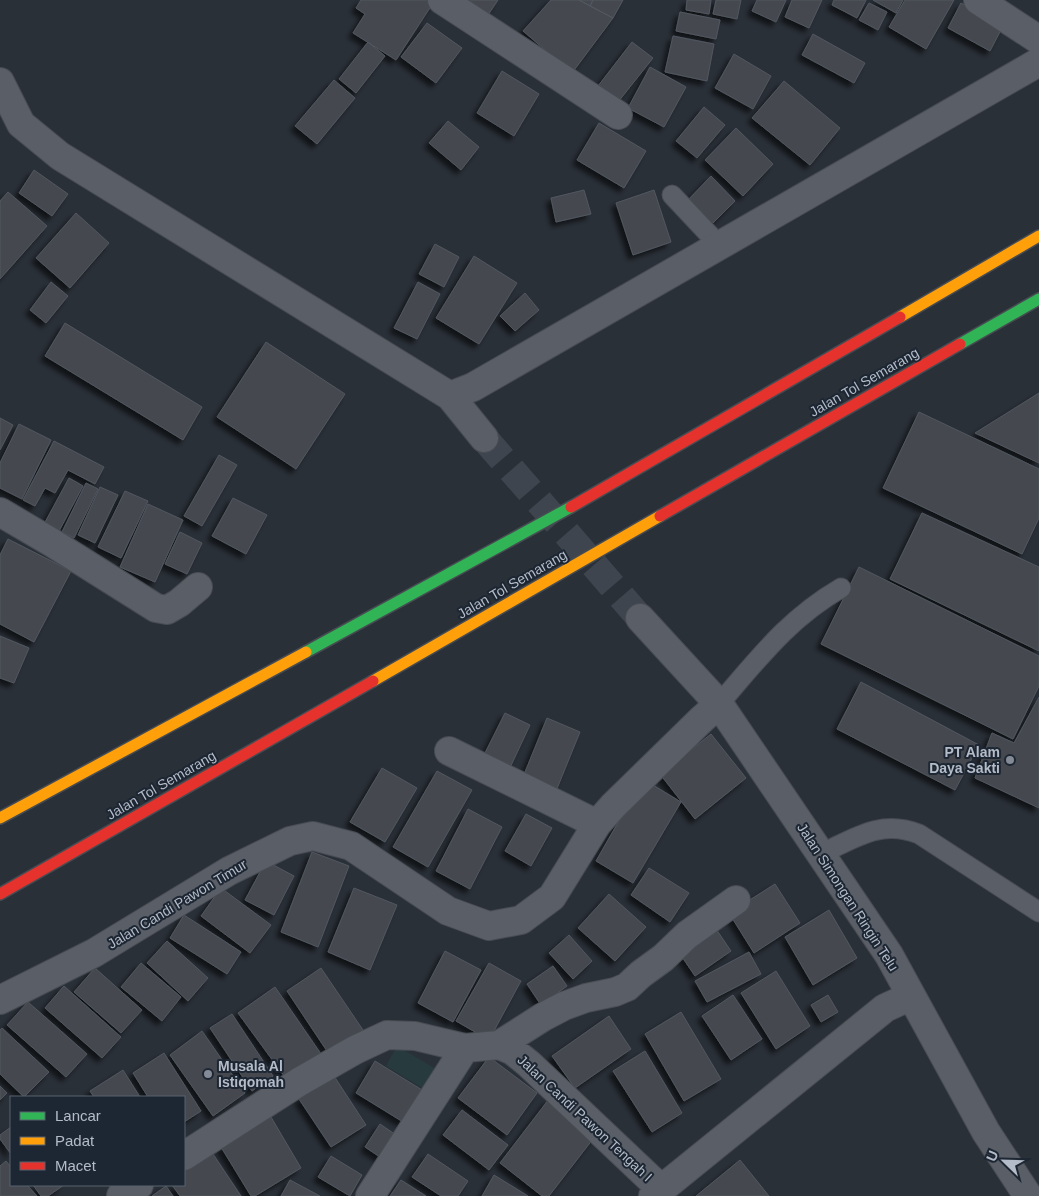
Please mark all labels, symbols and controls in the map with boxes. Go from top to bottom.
street label: Jalan Tol Semarang [807,344,921,420]
street label: Jalan Tol Semarang [455,546,569,622]
place label: PT Alam Daya Sakti [929,744,1000,776]
street label: Jalan Tol Semarang [104,747,218,823]
marker: PT Alam Daya Sakti [1004,754,1016,766]
street label: Jalan Simongan Ringin Telu [794,820,902,974]
street label: Jalan Candi Pawon Timur [105,856,250,952]
street label: Jalan Candi Pawon Tengah I [514,1051,656,1185]
place label: Musala Al Istiqomah [218,1058,284,1090]
marker: Musala Al Istiqomah [202,1068,214,1080]
legend [10,1096,185,1186]
text: Lancar [55,1107,101,1124]
text: Padat [55,1132,95,1149]
north arrow [979,1136,1029,1186]
text: U [983,1148,1001,1164]
text: Macet [55,1157,97,1174]

